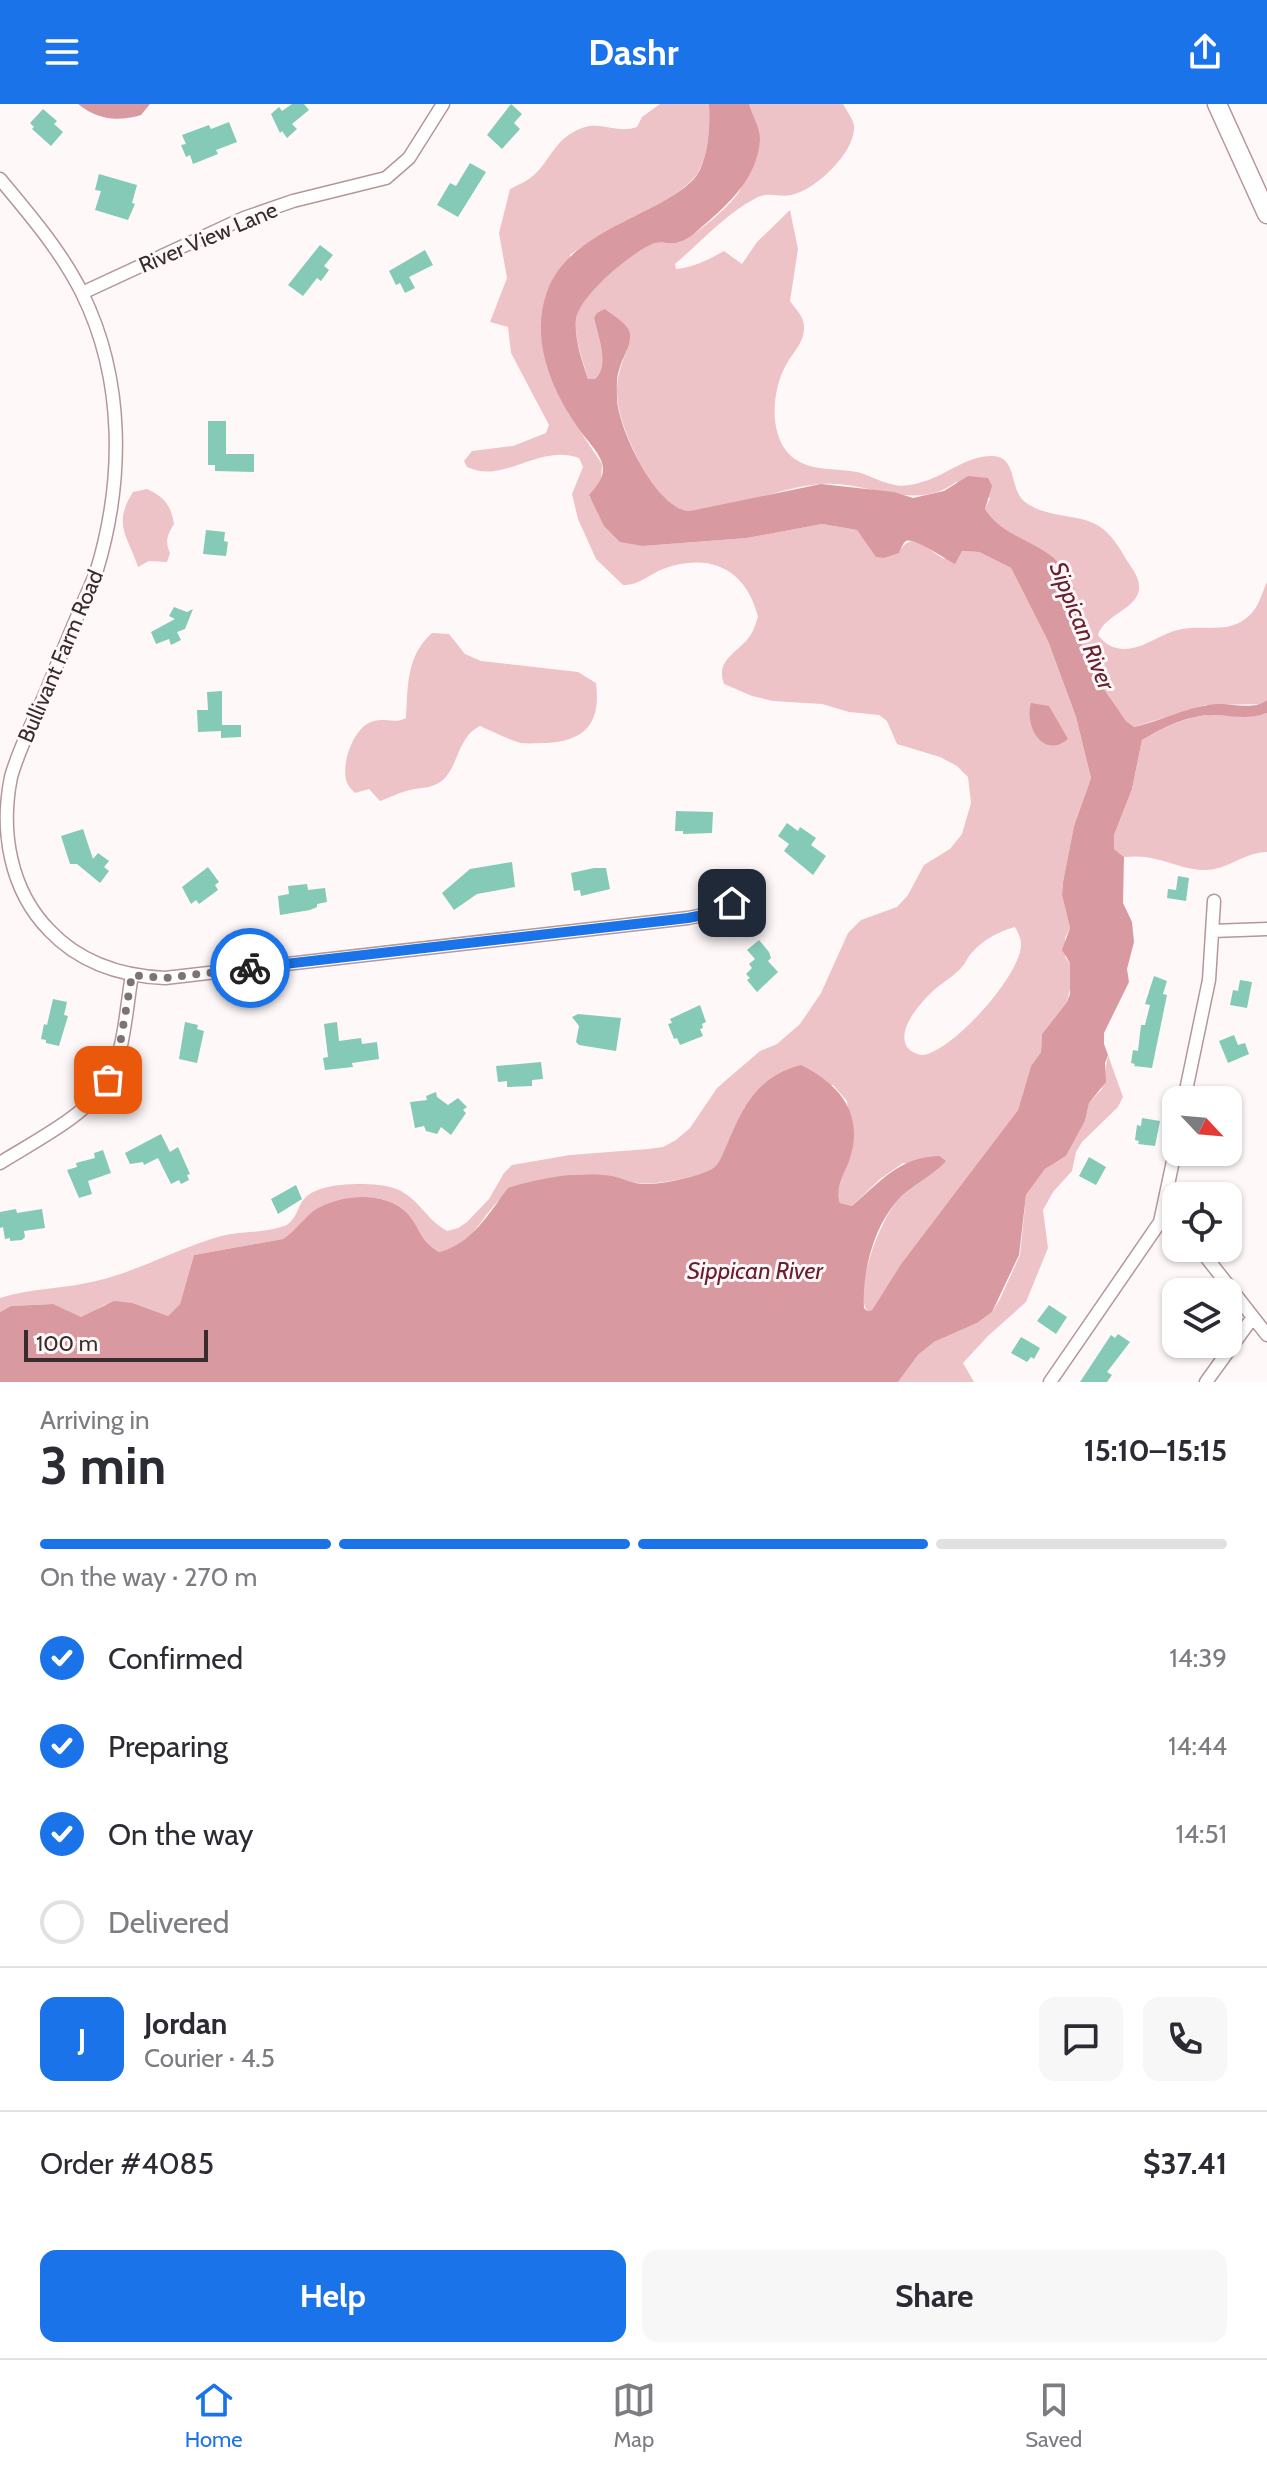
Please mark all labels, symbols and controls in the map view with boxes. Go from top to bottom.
icon: menu [40,30,84,74]
text: Dashr [588,30,679,74]
icon: share [1183,30,1227,74]
street label: River View Lane [135,196,282,279]
water label: Sippican River [1044,557,1122,696]
street label: Bullivant Farm Road [12,566,109,747]
pin [698,869,766,937]
icon: home [710,881,754,925]
courier [210,928,290,1008]
icon: bike [228,946,272,990]
pin [74,1046,142,1114]
icon: bag [86,1058,130,1102]
north arrow [1162,1086,1242,1166]
map controls [1162,1086,1242,1358]
button: locate [1162,1182,1242,1262]
water label: Sippican River [687,1256,825,1285]
button: layers [1162,1278,1242,1358]
scale bar [24,1326,208,1362]
text: 100 m [36,1330,98,1357]
text: Arriving in [40,1404,150,1436]
text: 15:10–15:15 [1084,1432,1227,1469]
text: 3 min [40,1434,166,1497]
text: On the way · 270 m [40,1561,257,1593]
icon: check [40,1636,84,1680]
text: Confirmed [108,1640,243,1677]
text: 14:39 [1169,1642,1227,1674]
icon: check [40,1724,84,1768]
text: Preparing [108,1728,228,1765]
text: 14:44 [1168,1730,1227,1762]
icon: check [40,1812,84,1856]
text: On the way [108,1816,253,1853]
text: 14:51 [1176,1818,1227,1850]
text: Delivered [108,1904,229,1941]
button: chat [1039,1997,1123,2081]
button: phone [1143,1997,1227,2081]
text: Jordan [144,2005,227,2042]
text: J [78,2021,86,2058]
text: Courier · 4.5 [144,2042,275,2074]
text: Order #4085 [40,2145,214,2182]
text: $37.41 [1143,2145,1227,2182]
button: Help [40,2250,626,2342]
button: Share [642,2250,1227,2342]
tab: Home [185,2378,243,2453]
tab: Map [612,2378,656,2453]
tab: Saved [1025,2378,1082,2453]

